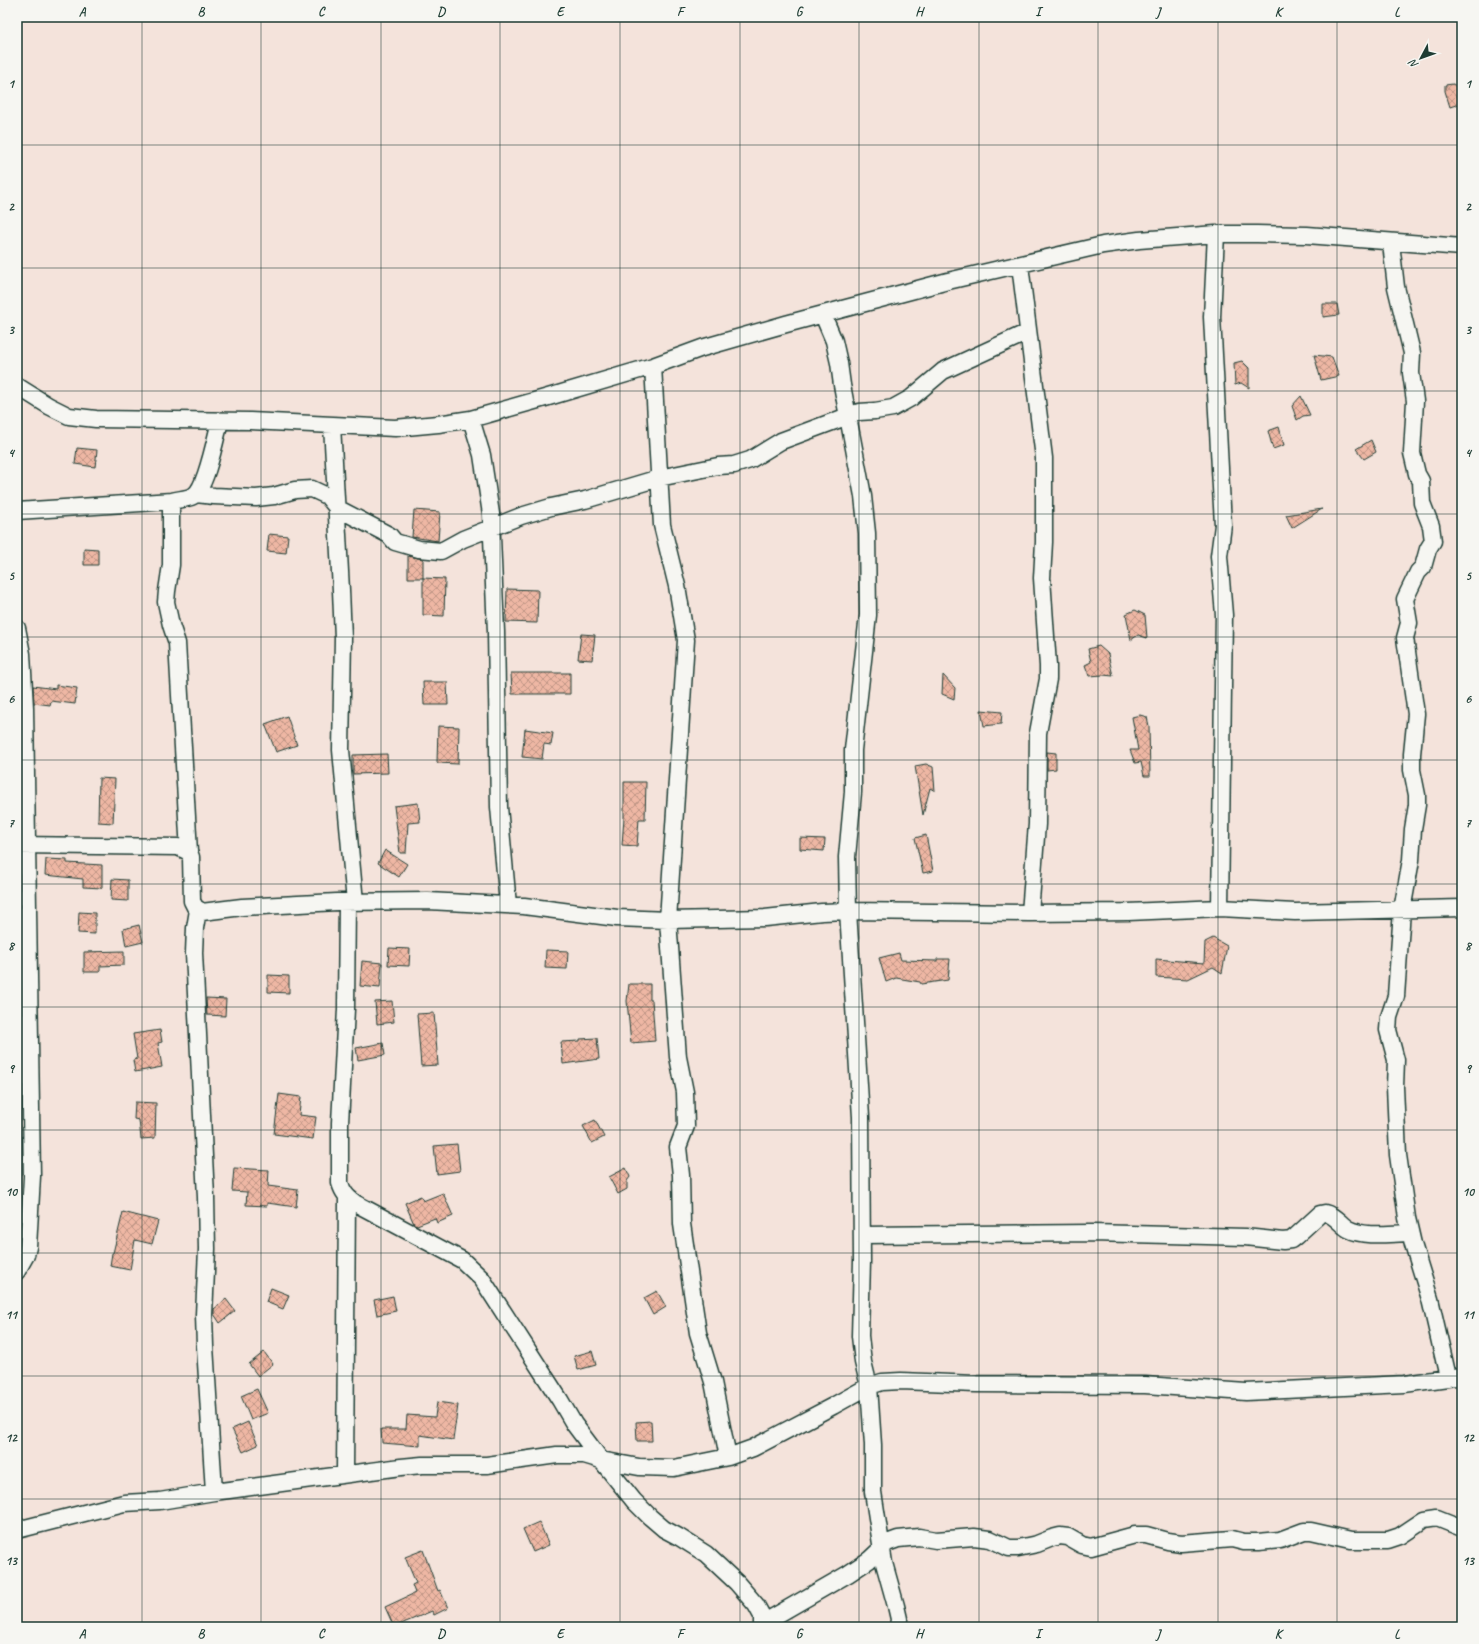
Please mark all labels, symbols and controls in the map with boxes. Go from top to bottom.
text: A [79,4,87,20]
text: B [198,4,206,20]
text: C [318,4,326,20]
text: D [437,4,446,20]
text: E [557,4,566,20]
text: F [677,4,686,20]
text: G [796,4,804,20]
text: H [915,4,925,20]
text: I [1035,4,1044,20]
text: J [1155,4,1162,20]
text: K [1275,4,1285,20]
text: L [1394,4,1401,20]
north arrow [1401,38,1441,78]
text: N [1405,56,1421,72]
text: 1 [8,76,16,92]
text: 1 [1465,76,1473,92]
text: 2 [8,199,15,215]
text: 2 [1465,199,1472,215]
text: 3 [8,322,15,338]
text: 3 [1465,322,1472,338]
text: 4 [8,445,16,461]
text: 4 [1465,445,1473,461]
text: 5 [8,568,15,584]
text: 5 [1465,568,1472,584]
text: 6 [8,691,15,707]
text: 6 [1465,691,1472,707]
text: 7 [8,815,15,831]
text: 7 [1465,815,1472,831]
text: 8 [8,938,16,954]
text: 8 [1465,938,1473,954]
text: 9 [8,1061,15,1077]
text: 9 [1465,1061,1472,1077]
text: 10 [5,1184,18,1200]
text: 10 [1462,1184,1475,1200]
text: 11 [5,1307,19,1323]
text: 11 [1462,1307,1476,1323]
text: 12 [5,1430,18,1446]
text: 12 [1462,1430,1475,1446]
text: 13 [5,1553,18,1569]
text: 13 [1462,1553,1475,1569]
text: A [79,1626,87,1642]
text: B [198,1626,206,1642]
text: C [318,1626,326,1642]
text: D [437,1626,446,1642]
text: E [557,1626,566,1642]
text: F [677,1626,686,1642]
text: G [796,1626,804,1642]
text: H [915,1626,925,1642]
text: I [1035,1626,1044,1642]
text: J [1155,1626,1162,1642]
text: K [1275,1626,1285,1642]
text: L [1394,1626,1401,1642]

